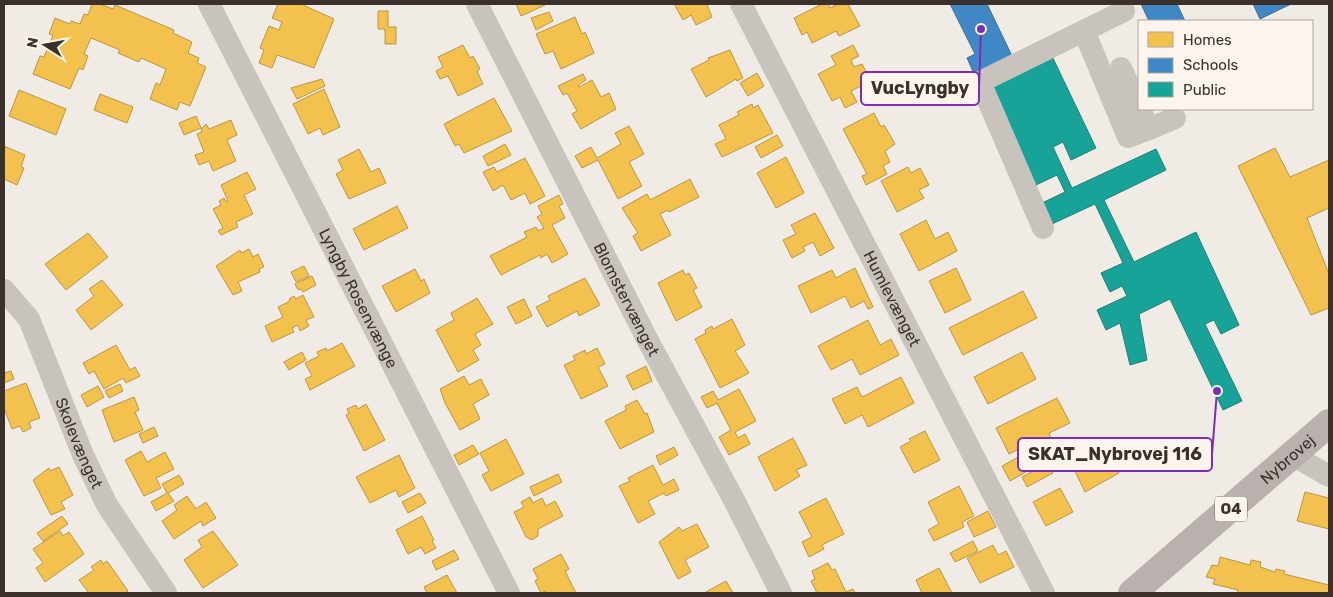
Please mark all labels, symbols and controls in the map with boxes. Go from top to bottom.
north arrow [20,20,70,70]
legend [1138,20,1313,110]
text: Homes [1183,31,1232,49]
text: N [23,36,42,49]
text: Schools [1183,56,1239,74]
callout: VucLyngby [861,72,979,105]
text: VucLyngby [871,77,970,99]
text: Public [1183,81,1226,99]
street label: Lyngby Rosenvænge [315,225,402,371]
street label: Blomstervænget [590,239,664,359]
street label: Humlevænget [860,247,925,349]
street label: Skolevænget [52,395,107,491]
street label: Nybrovej [1256,430,1318,488]
callout: SKAT_Nybrovej 116 [1018,438,1212,471]
text: SKAT_Nybrovej 116 [1028,443,1202,465]
road number: O4 [1215,496,1247,522]

